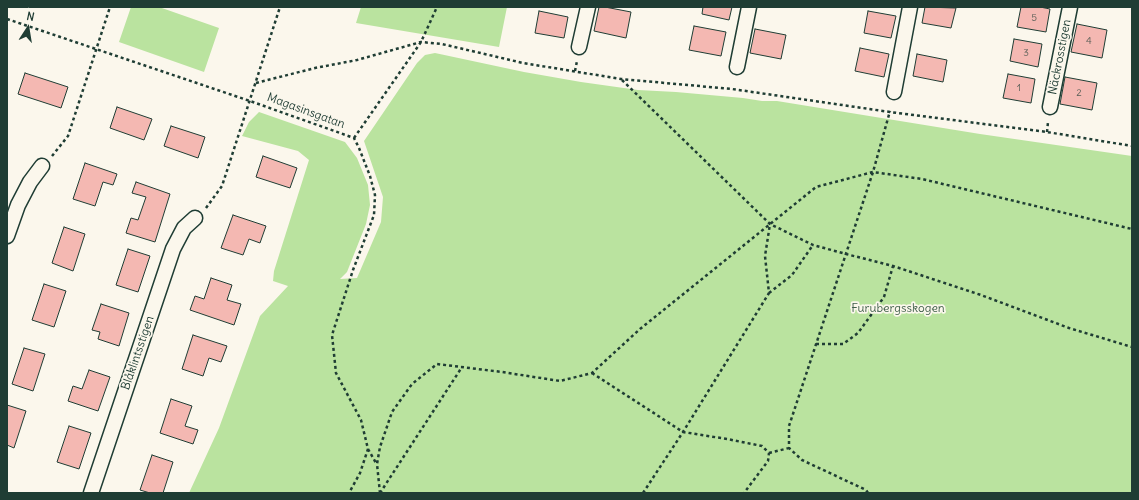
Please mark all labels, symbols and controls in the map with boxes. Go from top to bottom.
north arrow [8,8,48,48]
text: N [25,9,36,24]
house number: 5 [1031,12,1037,24]
street label: Näckrosstigen [1046,18,1074,96]
house number: 4 [1086,35,1092,47]
house number: 3 [1023,47,1029,59]
house number: 1 [1017,82,1021,94]
house number: 2 [1076,87,1082,99]
street label: Magasinsgatan [265,90,347,132]
park label: Furubergsskogen [851,302,945,316]
street label: Blåklintsstigen [119,314,157,392]

